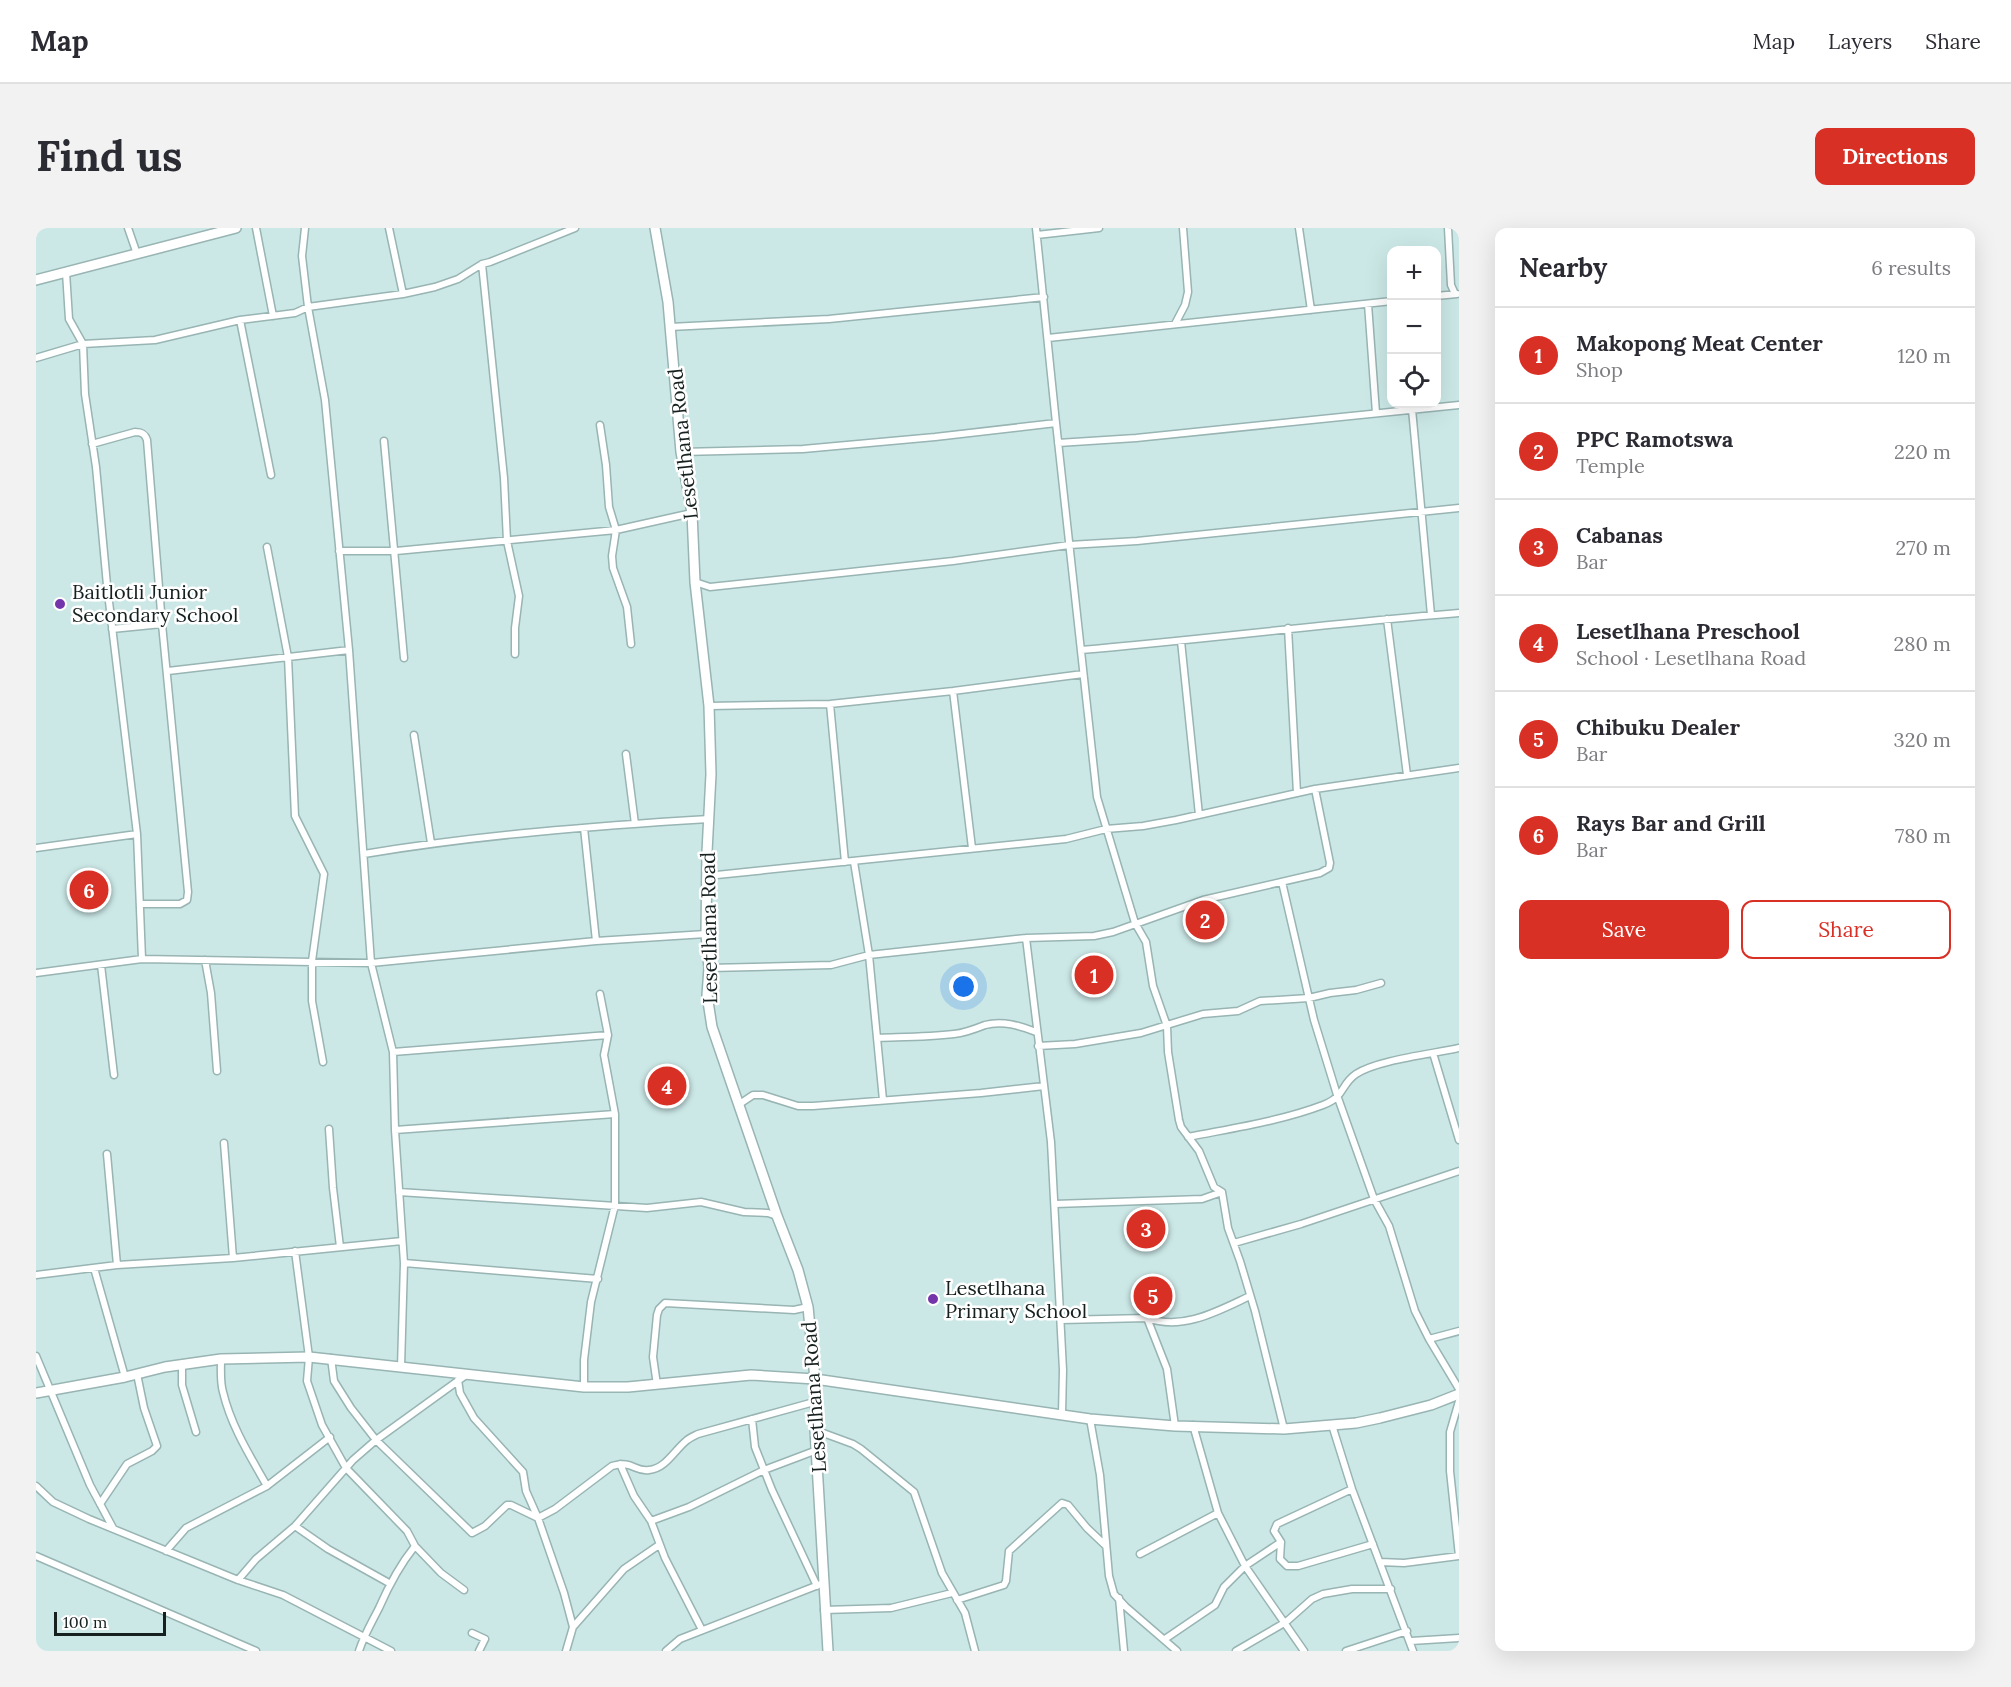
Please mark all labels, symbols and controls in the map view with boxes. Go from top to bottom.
text: Map [30,23,89,59]
text: Map [1752,28,1795,55]
text: Layers [1828,28,1892,55]
text: Share [1925,28,1981,55]
button: Directions [1815,128,1975,185]
text: Find us [36,129,182,183]
map controls [1387,246,1441,408]
button: + [1387,246,1441,300]
text: Nearby [1519,251,1607,284]
text: 6 results [1871,255,1951,280]
button: − [1387,300,1441,354]
text: Makopong Meat Center [1576,329,1823,357]
text: 1 [1534,343,1543,368]
text: 120 m [1897,343,1951,368]
button: locate [1387,354,1441,408]
text: Shop [1576,357,1623,382]
street label: Lesetlhana Road [662,367,703,521]
text: PPC Ramotswa [1576,425,1733,453]
text: 2 [1533,439,1544,464]
text: 220 m [1894,439,1951,464]
text: Temple [1576,453,1645,478]
text: Cabanas [1576,521,1663,549]
text: 3 [1533,535,1544,560]
text: 270 m [1895,535,1951,560]
text: Bar [1576,549,1607,574]
place label: Baitlotli Junior Secondary School [72,579,238,627]
marker: Baitlotli Junior Secondary School [53,597,67,611]
text: Lesetlhana Preschool [1576,617,1800,645]
text: 4 [1533,631,1544,656]
text: 280 m [1893,631,1951,656]
text: School · Lesetlhana Road [1576,645,1806,670]
text: Chibuku Dealer [1576,713,1740,741]
text: 5 [1533,727,1544,752]
text: 320 m [1894,727,1951,752]
text: Bar [1576,741,1607,766]
text: Rays Bar and Grill [1576,809,1766,837]
text: 6 [1533,823,1544,848]
text: 780 m [1895,823,1951,848]
text: Bar [1576,837,1607,862]
street label: Lesetlhana Road [695,852,722,1004]
pin: 6 [70,868,108,912]
pin: 2 [1186,898,1224,942]
button: Save [1519,900,1729,959]
button: Share [1741,900,1951,959]
pin: 1 [1074,952,1114,998]
your location [949,972,978,1001]
pin: 4 [648,1064,686,1108]
pin: 3 [1126,1206,1166,1252]
pin: 5 [1134,1274,1172,1318]
place label: Lesetlhana Primary School [945,1275,1087,1323]
marker: Lesetlhana Primary School [926,1292,940,1306]
street label: Lesetlhana Road [796,1320,831,1474]
scale bar [54,1609,166,1636]
text: 100 m [63,1612,107,1632]

